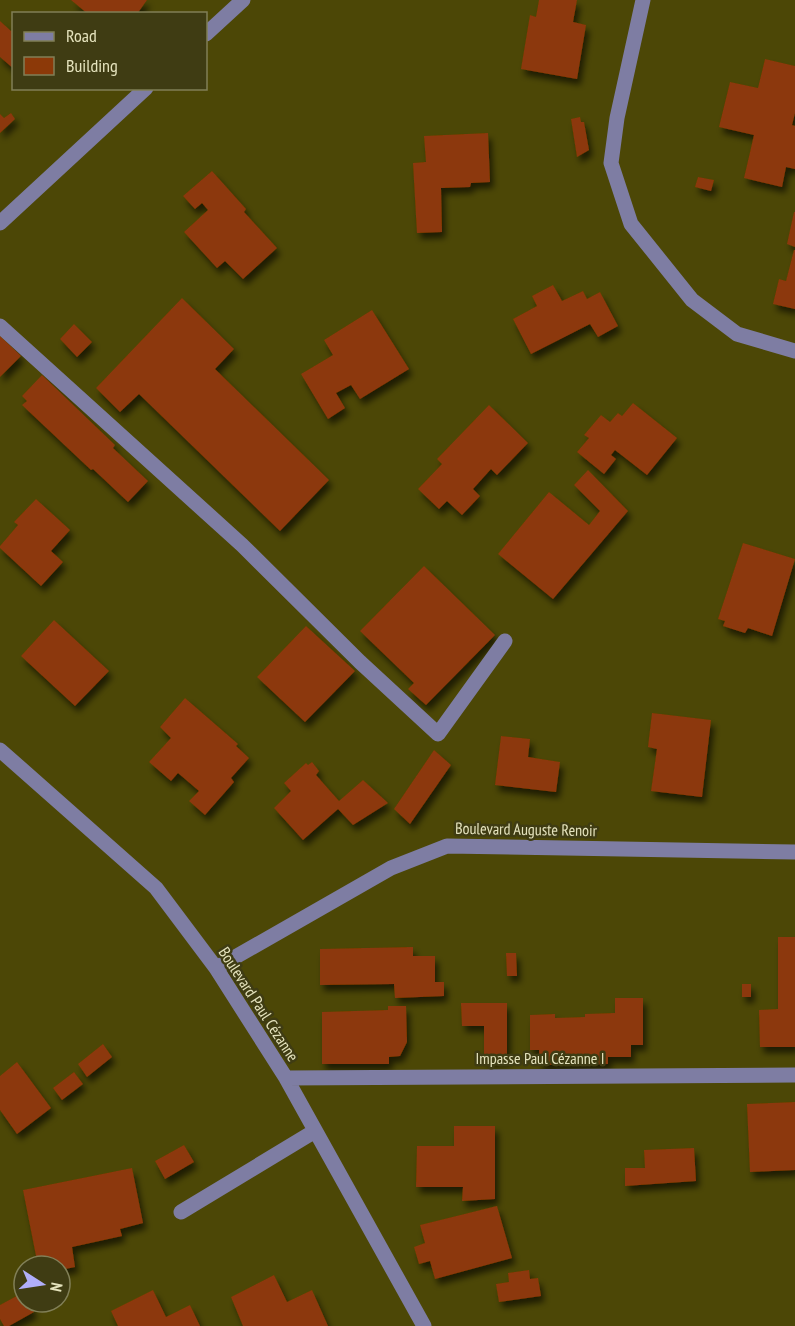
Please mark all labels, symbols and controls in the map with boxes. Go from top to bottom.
legend [12,12,207,90]
text: Road [66,24,97,47]
text: Building [66,54,118,77]
street label: Boulevard Auguste Renoir [455,818,598,840]
street label: Boulevard Paul Cézanne [215,943,303,1065]
street label: Impasse Paul Cézanne I [476,1048,604,1068]
north arrow [12,1254,72,1314]
text: N [46,1281,67,1293]

